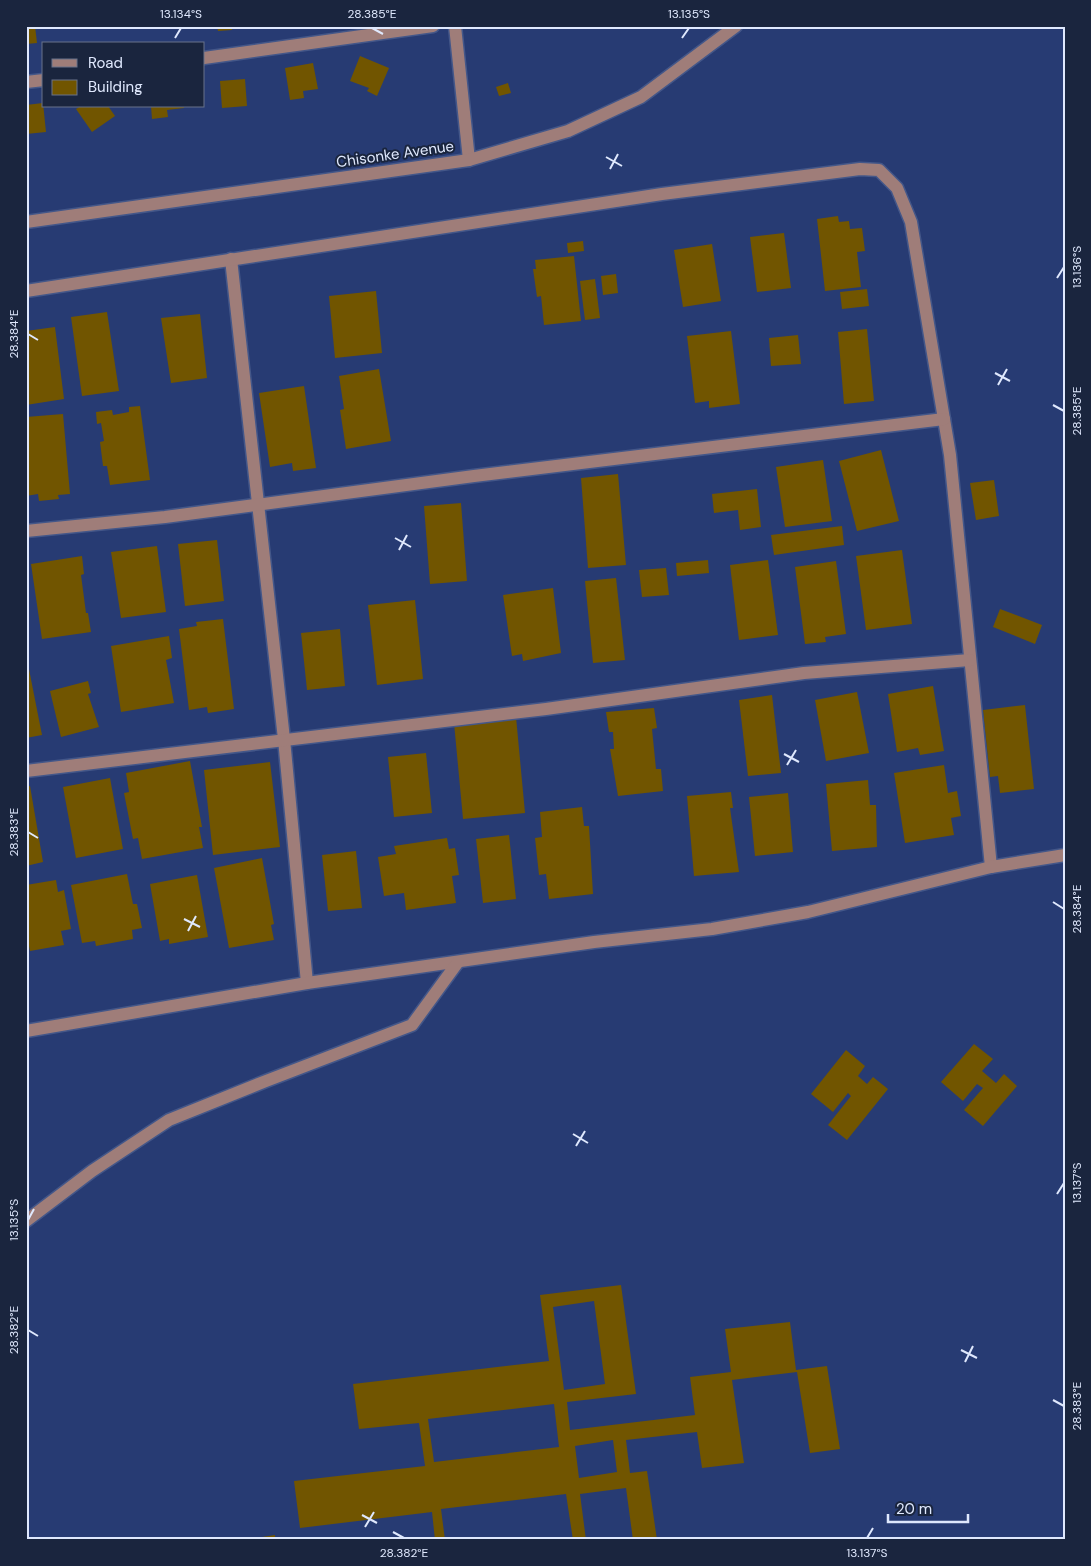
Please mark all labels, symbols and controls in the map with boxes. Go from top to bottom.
text: 13.134°S [160,6,202,22]
text: 28.385°E [348,6,397,22]
text: 13.135°S [668,6,710,22]
legend [42,42,205,108]
text: Road [88,53,123,73]
text: Building [88,77,143,97]
street label: Chisonke Avenue [335,136,455,172]
text: 13.136°S [1069,246,1085,288]
text: 28.384°E [6,309,22,358]
text: 28.385°E [1069,386,1085,435]
text: 28.383°E [6,807,22,856]
text: 28.384°E [1069,884,1085,933]
text: 13.137°S [1069,1162,1085,1204]
text: 13.135°S [6,1199,22,1241]
text: 28.382°E [6,1306,22,1354]
text: 28.383°E [1069,1381,1085,1430]
scale bar [888,1491,968,1523]
text: 20 m [896,1499,932,1519]
text: 28.382°E [380,1545,428,1561]
text: 13.137°S [846,1545,888,1561]

